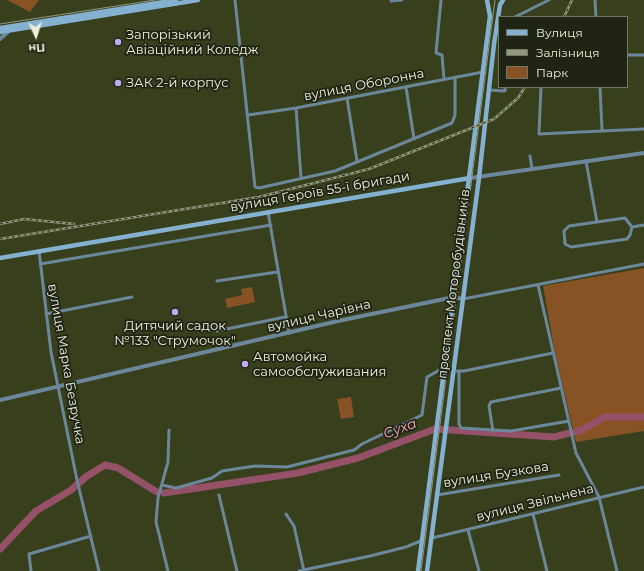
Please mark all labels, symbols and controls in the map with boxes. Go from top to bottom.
north arrow [16,16,56,56]
legend [498,16,628,88]
text: Вулиця [536,25,583,40]
place label: Запорізький Авіаційний Коледж [126,27,258,58]
marker: Запорізький Авіаційний Коледж [113,37,123,47]
text: Пн [28,40,46,56]
text: Залізниця [536,45,600,60]
text: Парк [536,65,568,80]
street label: вулиця Оборонна [302,66,426,104]
place label: ЗАК 2-й корпус [126,75,228,91]
marker: ЗАК 2-й корпус [113,78,123,88]
street label: вулиця Героїв 55-ї бригади [229,168,411,216]
street label: проспект Моторобудівників [435,188,473,380]
street label: вулиця Марка Безручка [44,282,88,446]
street label: вулиця Чарівна [266,297,372,335]
marker: Дитячий садок №133 "Струмочок" [170,307,180,317]
place label: Дитячий садок №133 "Струмочок" [114,318,236,349]
place label: Автомойка самообслуживания [253,349,386,380]
marker: Автомойка самообслуживания [240,359,250,369]
water label: Суха [381,415,419,443]
street label: вулиця Бузкова [442,459,550,491]
street label: вулиця Звільнена [475,481,595,525]

